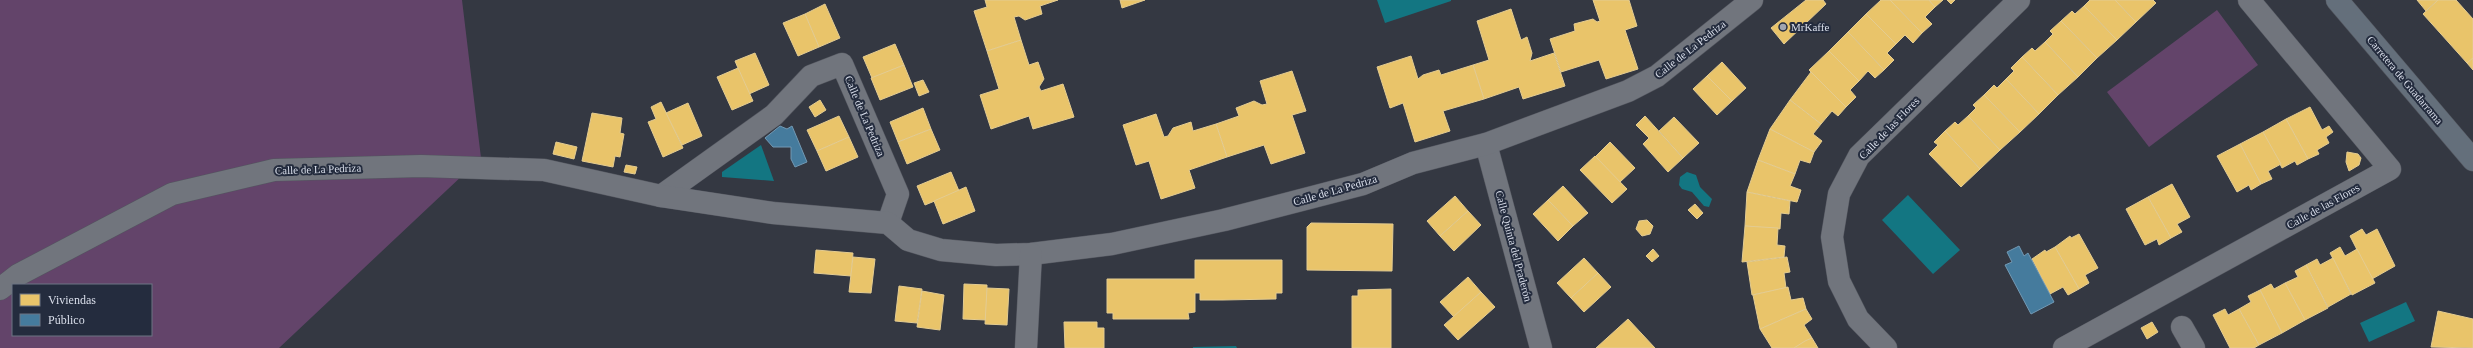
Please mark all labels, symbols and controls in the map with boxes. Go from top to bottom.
street label: Calle de La Pedriza [1652,18,1728,80]
place label: MrKaffe [1791,21,1829,33]
marker: MrKaffe [1778,22,1788,32]
street label: Carretera de Guadarrama [2365,34,2445,127]
street label: Calle de La Pedriza [843,74,887,158]
street label: Calle de las Flores [1856,94,1922,162]
street label: Calle de La Pedriza [275,161,362,177]
street label: Calle de La Pedriza [1292,172,1378,208]
street label: Calle de las Flores [2284,181,2362,231]
street label: Calle Quinta del Praderón [1493,189,1535,303]
legend [12,284,152,336]
text: Viviendas [48,293,96,307]
text: Público [48,313,85,327]

